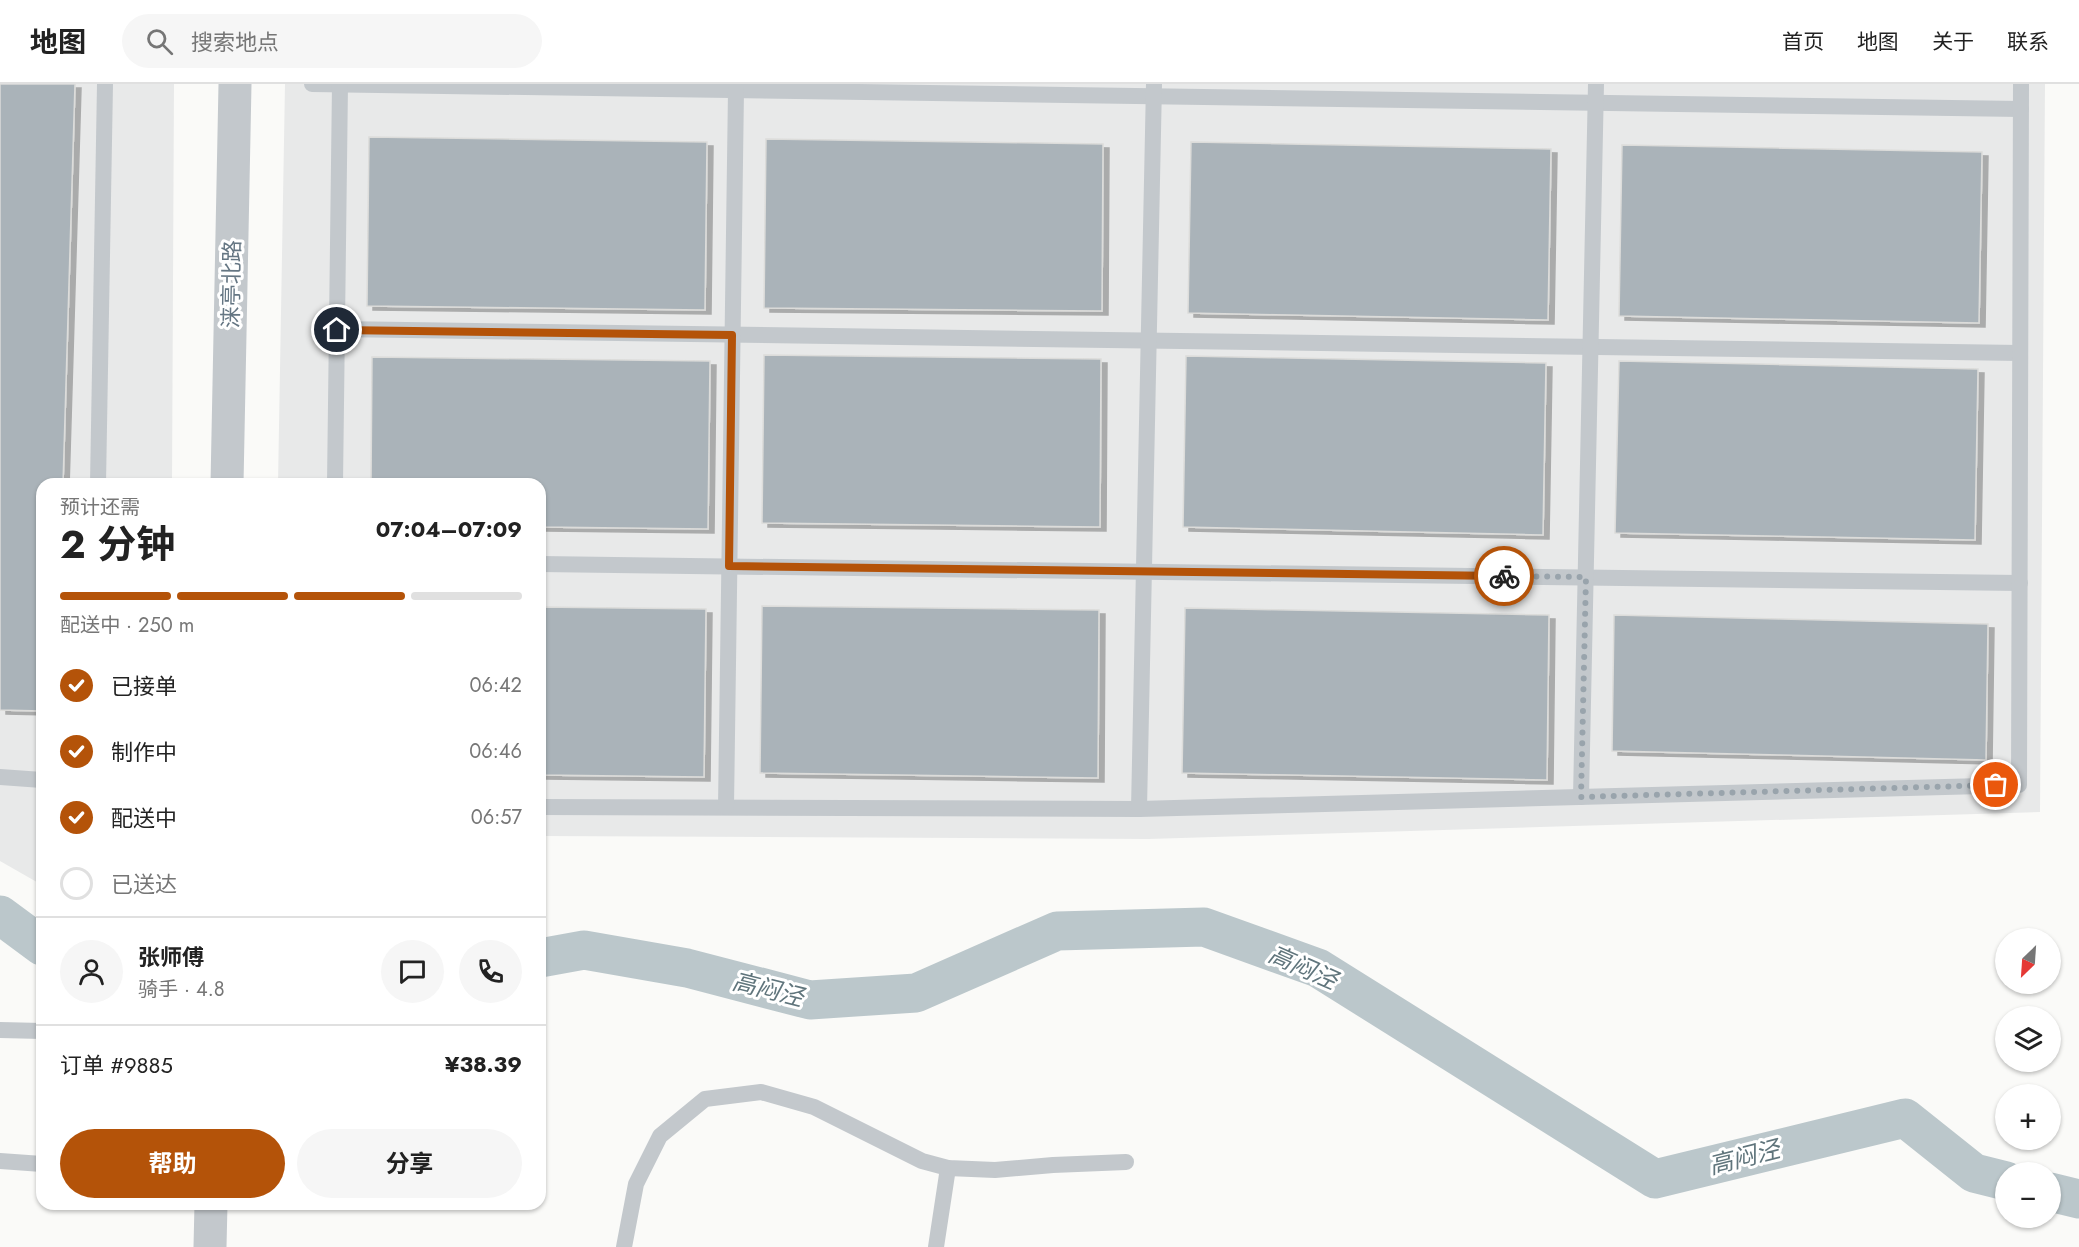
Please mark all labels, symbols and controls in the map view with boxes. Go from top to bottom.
search box [122,14,542,68]
text: 地图 [30,22,86,63]
icon: search [143,25,176,58]
text: 搜索地点 [191,26,279,58]
text: 首页 [1782,27,1824,57]
text: 地图 [1857,27,1899,57]
text: 关于 [1932,27,1974,57]
text: 联系 [2007,27,2049,57]
street label: 涞亭北路 [214,240,248,328]
pin [311,304,362,355]
icon: home [320,313,353,346]
text: 预计还需 [60,493,140,522]
text: 07:04–07:09 [376,513,522,545]
text: 2 分钟 [60,516,175,573]
courier [1474,546,1534,606]
icon: bike [1488,560,1521,593]
text: 配送中 · 250 m [60,611,194,640]
icon: check [60,669,93,702]
text: 已接单 [111,670,177,702]
text: 06:42 [469,671,522,700]
icon: check [60,735,93,768]
text: 制作中 [111,736,177,768]
text: 06:46 [469,737,522,766]
pin [1970,759,2021,810]
icon: bag [1979,768,2012,801]
icon: check [60,801,93,834]
text: 配送中 [111,802,177,834]
text: 06:57 [471,803,522,832]
text: 已送达 [111,868,177,900]
north arrow [1995,928,2061,994]
map controls [1995,928,2061,1228]
water label: 高闷泾 [1263,936,1345,998]
button: person [60,940,123,1003]
button: chat [381,940,444,1003]
button: phone [459,940,522,1003]
text: 张师傅 [138,941,204,973]
water label: 高闷泾 [729,963,809,1015]
text: 骑手 · 4.8 [138,975,225,1004]
button: layers [1995,1006,2061,1072]
text: ¥38.39 [445,1048,522,1080]
text: 订单 #9885 [60,1049,173,1081]
button: + [1995,1084,2061,1150]
button: 帮助 [60,1129,285,1198]
button: 分享 [297,1129,522,1198]
water label: 高闷泾 [1705,1131,1785,1183]
button: − [1995,1162,2061,1228]

